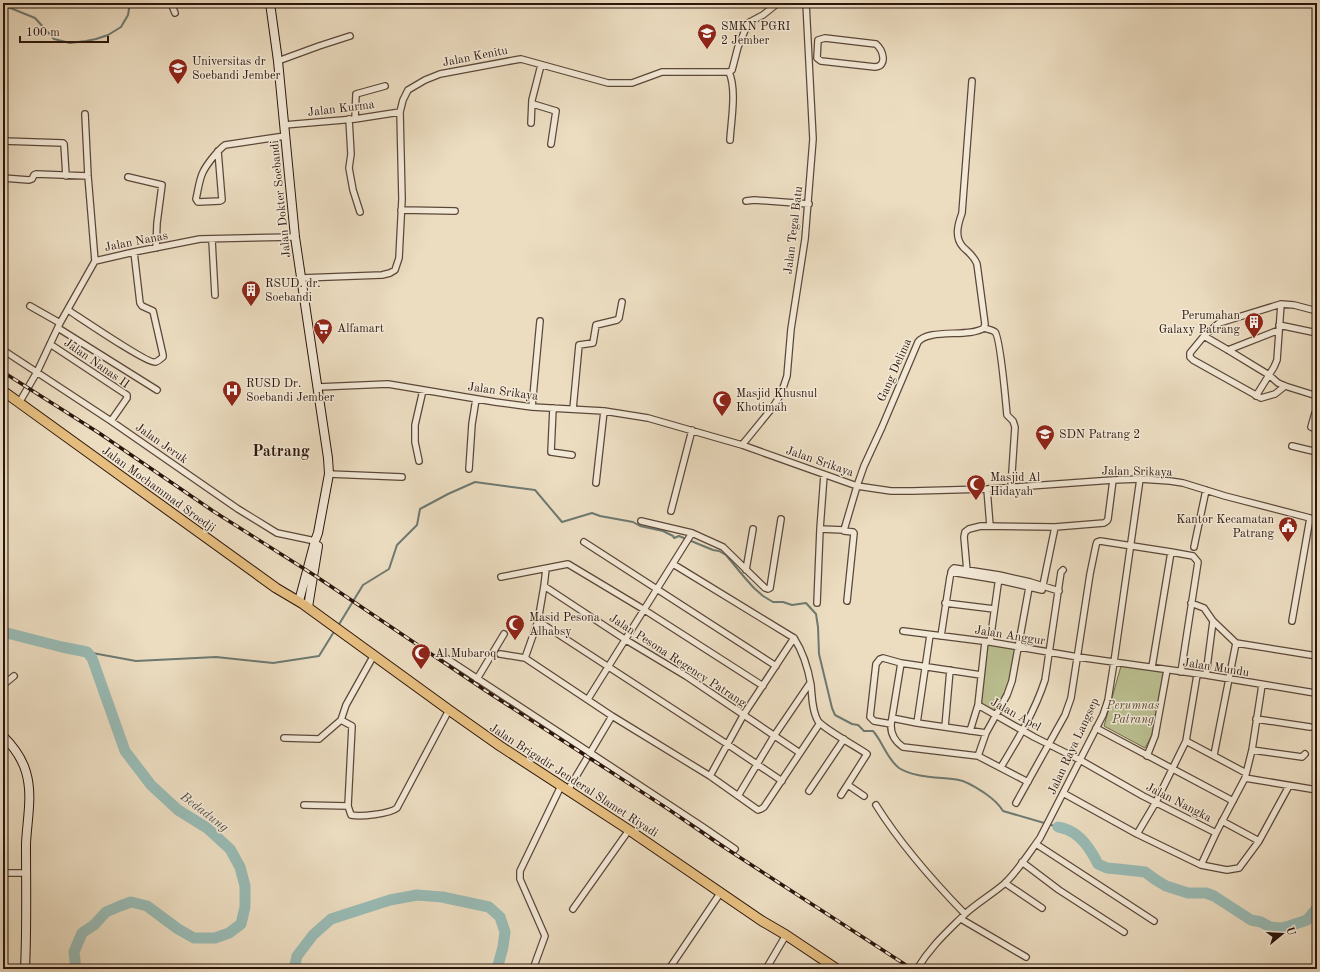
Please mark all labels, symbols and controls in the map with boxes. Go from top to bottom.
scale bar [20,18,108,44]
place label: SMKN PGRI 2 Jember [721,21,791,47]
school or university icon: SMKN PGRI 2 Jember [696,22,718,50]
text: 100 m [26,27,60,39]
street label: Jalan Kenitu [441,45,509,69]
place label: Universitas dr Soebandi Jember [192,56,281,82]
school or university icon: Universitas dr Soebandi Jember [167,57,189,85]
street label: Jalan Kurma [307,99,375,119]
street label: Jalan Dokter Soebandi [269,140,293,258]
street label: Jalan Tegal Batu [783,185,805,275]
street label: Jalan Nanas [104,230,169,254]
place label: RSUD. dr. Soebandi [265,278,321,304]
building icon: RSUD. dr. Soebandi [240,279,262,307]
place label: Perumahan Galaxy Patrang [1159,310,1241,336]
building icon: Perumahan Galaxy Patrang [1243,311,1265,339]
supermarket icon: Alfamart [312,317,334,345]
place label: Alfamart [337,323,384,335]
street label: Jalan Nanas II [61,337,132,391]
street label: Gang Delima [876,337,914,404]
place label: RUSD Dr. Soebandi Jember [246,378,335,404]
hospital icon: RUSD Dr. Soebandi Jember [221,379,243,407]
street label: Jalan Srikaya [467,381,539,403]
place label: Masjid Khusnul Khotimah [736,388,817,414]
mosque icon: Masjid Khusnul Khotimah [711,389,733,417]
street label: Jalan Jeruk [133,421,190,466]
school or university icon: SDN Patrang 2 [1034,423,1056,451]
place label: SDN Patrang 2 [1059,429,1140,441]
district label: Patrang [252,444,310,460]
street label: Jalan Mochammad Sroedji [100,445,217,535]
street label: Jalan Srikaya [784,445,855,479]
street label: Jalan Srikaya [1101,465,1173,479]
place label: Masjid Al Hidayah [990,472,1040,498]
mosque icon: Masjid Al Hidayah [965,473,987,501]
place label: Kantor Kecamatan Patrang [1176,514,1275,540]
public building icon: Kantor Kecamatan Patrang [1277,515,1299,543]
place label: Masid Pesona Alhabsy [529,612,600,638]
street label: Jalan Pesona Regency Patrang [607,612,748,710]
mosque icon: Masid Pesona Alhabsy [504,613,526,641]
street label: Jalan Anggur [974,624,1046,648]
mosque icon: Al Mubaroq [410,642,432,670]
place label: Al Mubaroq [435,648,496,660]
street label: Jalan Mundu [1182,657,1250,679]
street label: Jalan Apel [988,696,1043,734]
street label: Jalan Raya Langsep [1046,696,1102,796]
park label: Perumnas Patrang [1106,700,1159,726]
street label: Jalan Brigadir Jenderal Slamet Riyadi [487,722,660,840]
street label: Jalan Nangka [1144,781,1213,825]
water label: Bedadung [177,790,230,834]
north arrow [1262,914,1302,954]
text: U [1284,926,1297,937]

